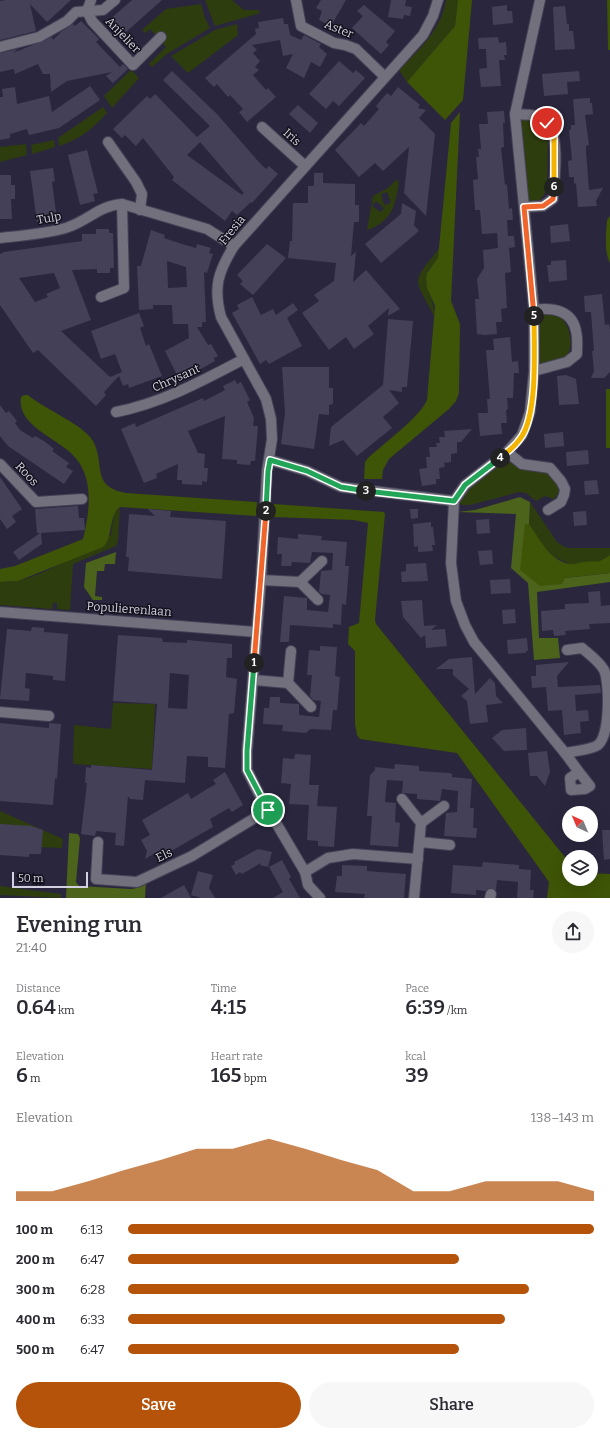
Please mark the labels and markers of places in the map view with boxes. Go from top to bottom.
pin [530,106,564,140]
pin: 6 [544,177,564,197]
pin: 5 [524,306,544,326]
pin: 4 [490,448,510,468]
pin: 3 [356,481,376,501]
pin: 2 [256,501,276,521]
pin: 1 [244,653,264,673]
pin [251,793,285,827]

